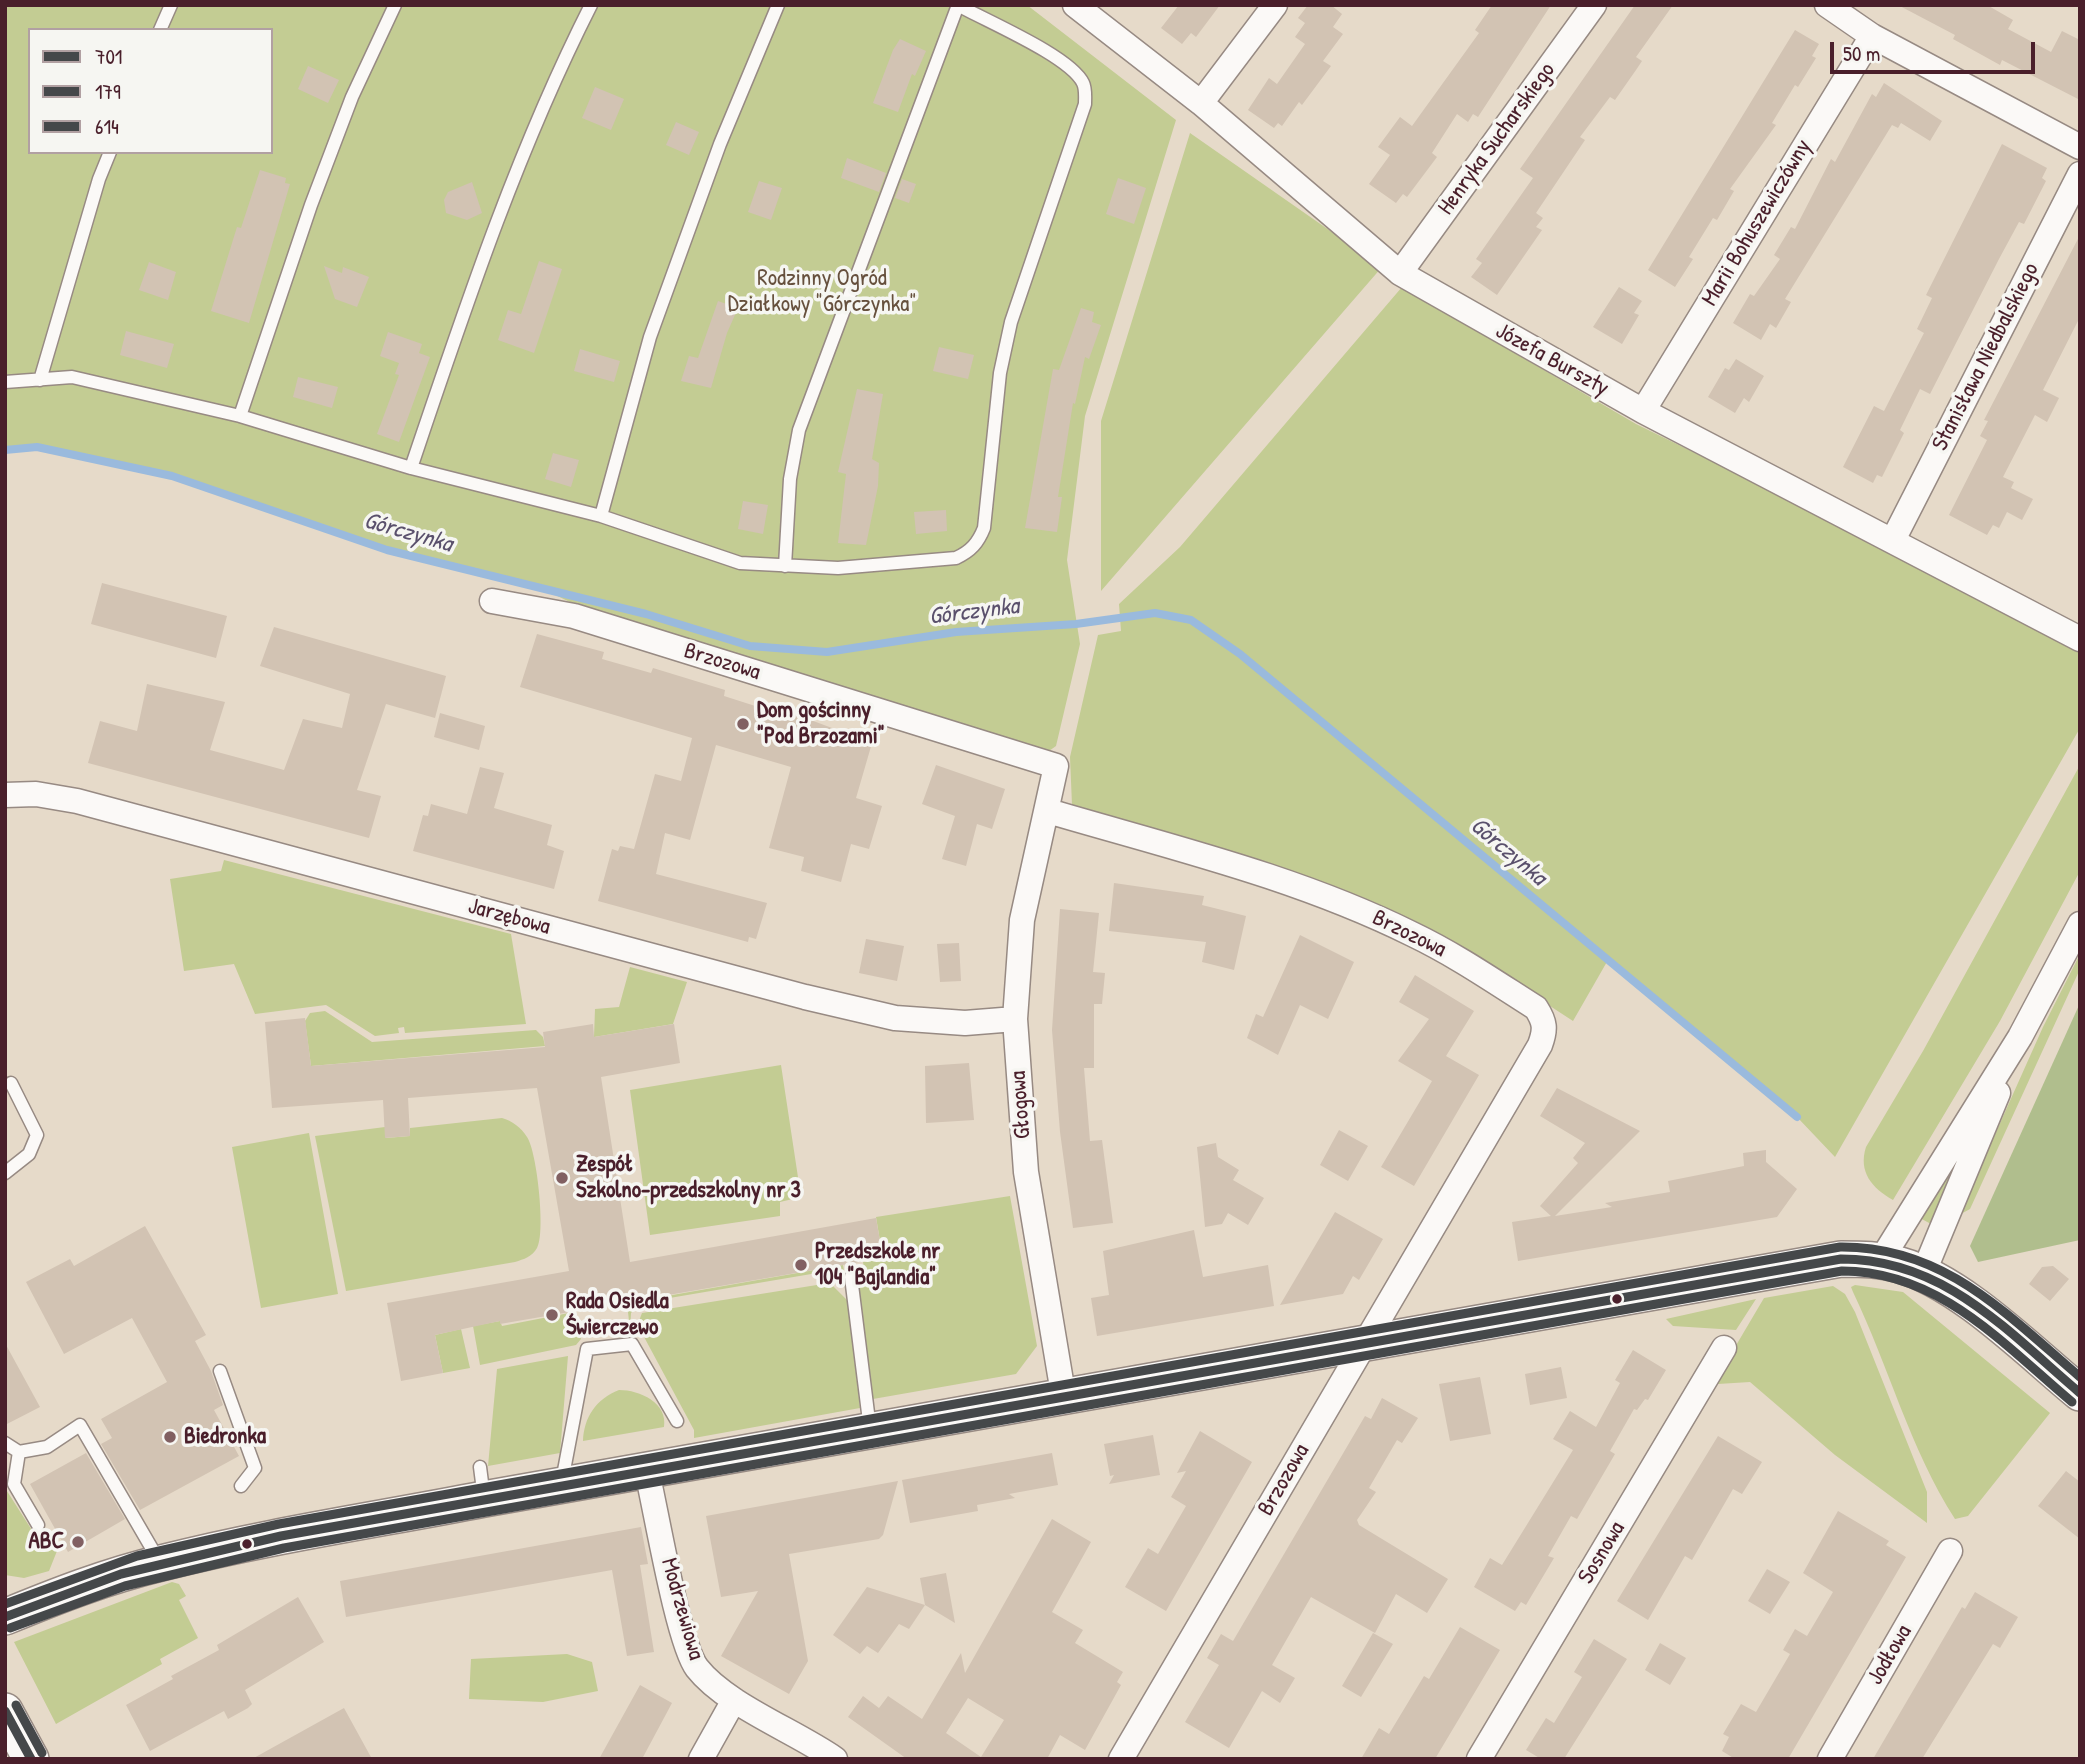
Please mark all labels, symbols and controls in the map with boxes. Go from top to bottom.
legend [28,28,273,154]
scale bar [1833,28,2038,72]
text: 50 m [1843,39,1880,68]
text: 701 [95,42,122,71]
street label: Henryka Sucharskiego [1433,58,1561,220]
text: 179 [95,77,121,106]
text: 614 [95,112,119,141]
street label: Marii Bohuszewiczówny [1696,135,1818,311]
street label: Stanisława Niedbalskiego [1927,259,2045,455]
park label: Rodzinny Ogród Działkowy "Górczynka" [728,265,916,319]
street label: Józefa Burszty [1490,318,1614,402]
water label: Górczynka [361,507,455,559]
water label: Górczynka [927,592,1021,632]
street label: Brzozowa [680,637,764,687]
place label: Dom gościnny "Pod Brzozami" [757,697,885,751]
marker: Dom gościnny "Pod Brzozami" [735,716,751,732]
water label: Górczynka [1464,812,1552,892]
street label: Jarzębowa [465,893,553,941]
street label: Brzozowa [1368,904,1450,964]
street label: Głogowa [1005,1070,1037,1140]
place label: Zespół Szkolno-przedszkolny nr 3 [576,1151,801,1205]
marker: Zespół Szkolno-przedszkolny nr 3 [554,1170,570,1186]
place label: Przedszkole nr 104 "Bajlandia" [815,1238,940,1292]
marker: Przedszkole nr 104 "Bajlandia" [793,1257,809,1273]
place label: Rada Osiedla Świerczewo [566,1288,669,1342]
unlabelled marker [1610,1292,1624,1306]
marker: Rada Osiedla Świerczewo [544,1307,560,1323]
place label: Biedronka [184,1423,266,1451]
marker: Biedronka [162,1429,178,1445]
street label: Brzozowa [1252,1439,1316,1521]
street label: Sosnowa [1573,1517,1631,1589]
place label: ABC [29,1528,64,1556]
marker: ABC [70,1534,86,1550]
unlabelled marker [240,1537,254,1551]
street label: Modrzewiowa [654,1555,710,1663]
street label: Jodłowa [1862,1620,1918,1690]

